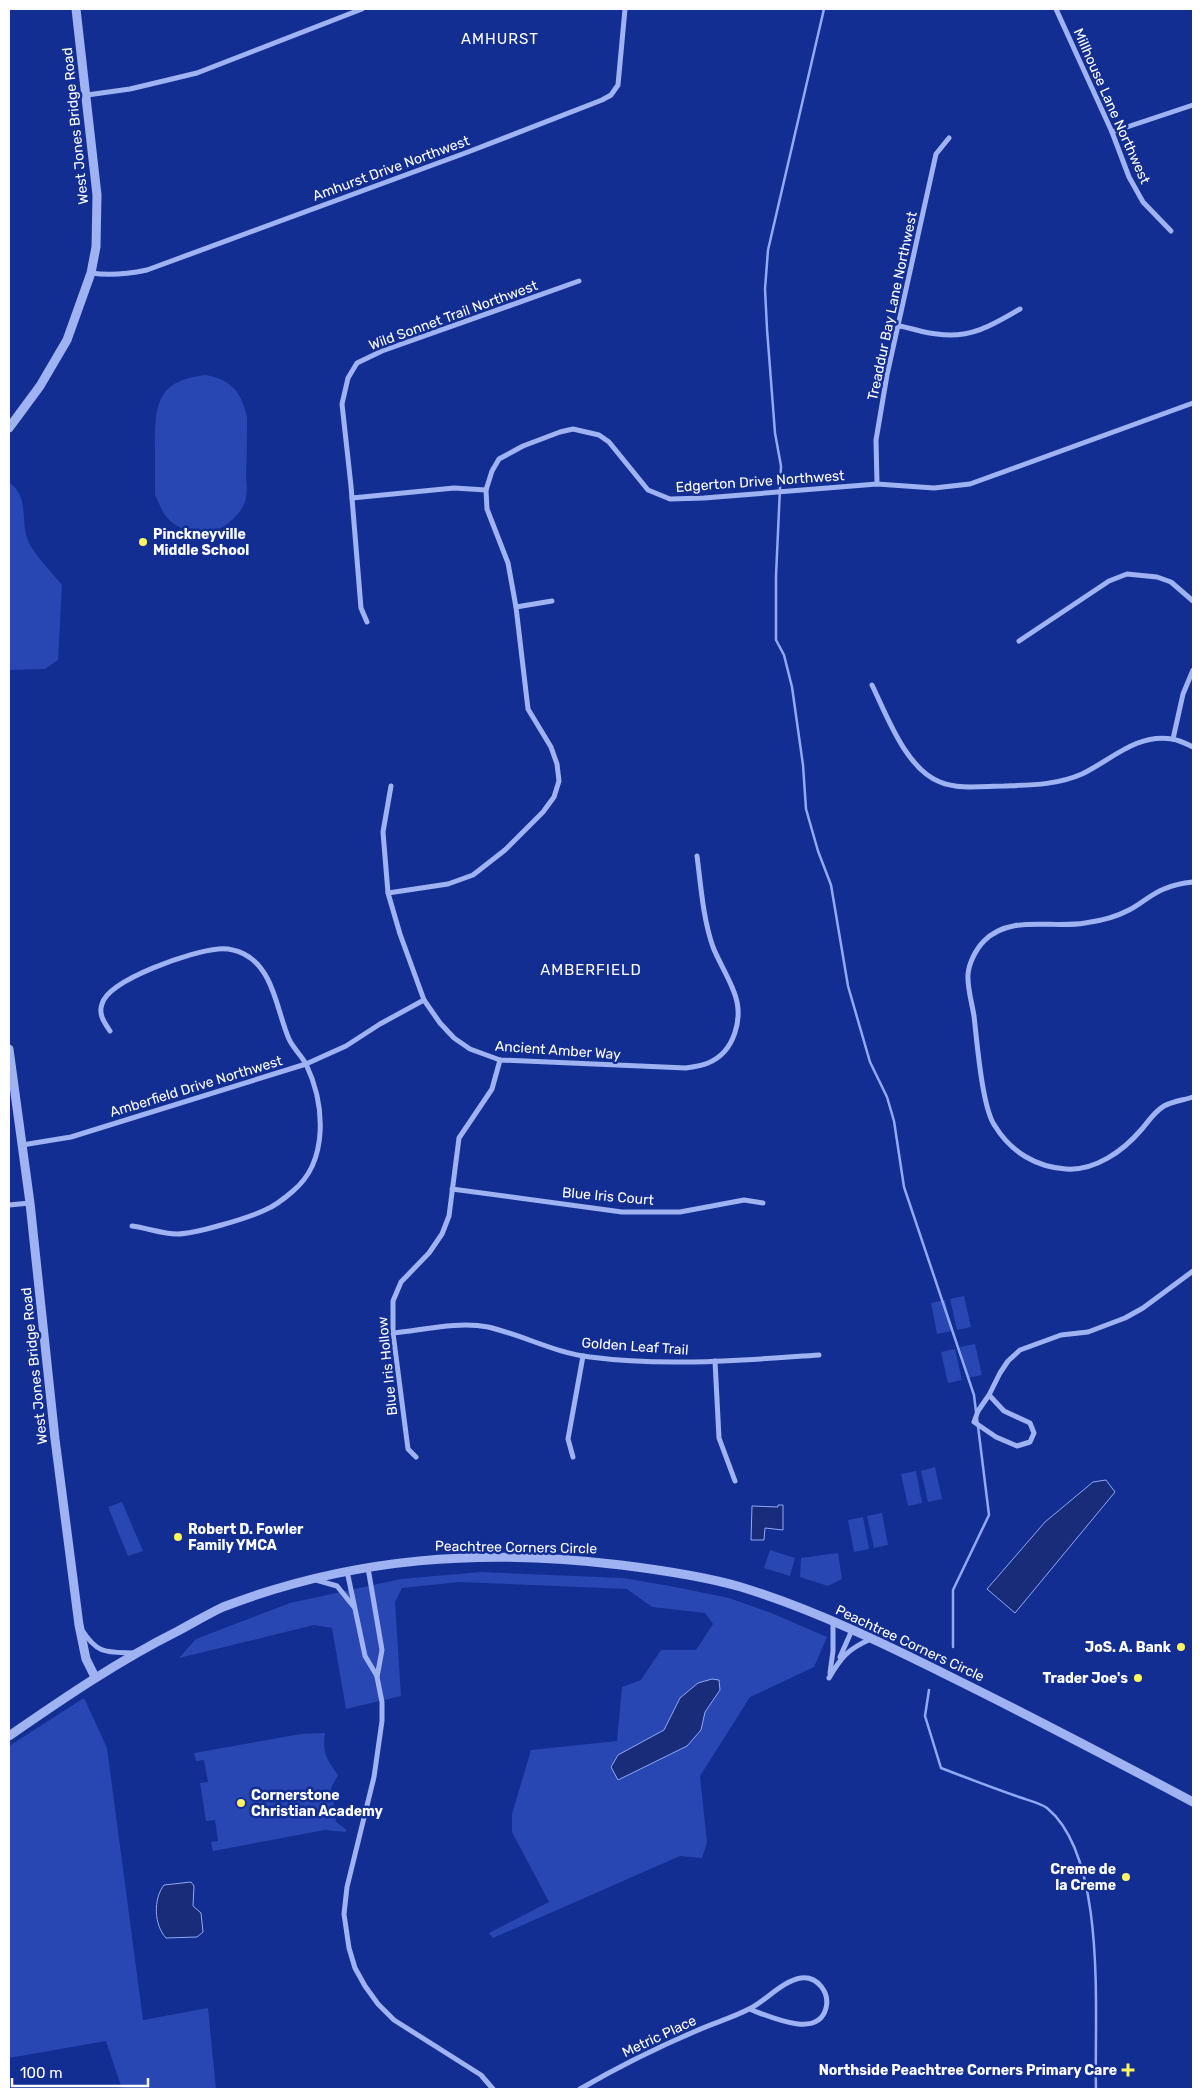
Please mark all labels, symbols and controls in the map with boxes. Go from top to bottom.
street label: Millhouse Lane Northwest [1070,26,1154,187]
district label: AMHURST [461,30,539,48]
street label: West Jones Bridge Road [59,47,92,205]
street label: Amhurst Drive Northwest [310,132,472,205]
street label: Treaddur Bay Lane Northwest [864,210,921,402]
street label: Wild Sonnet Trail Northwest [366,277,540,354]
street label: Edgerton Drive Northwest [675,467,846,496]
place label: Pinckneyville Middle School [153,526,249,559]
marker: Pinckneyville Middle School [137,536,149,548]
district label: AMBERFIELD [540,961,642,979]
street label: Ancient Amber Way [494,1038,622,1063]
street label: Amberfield Drive Northwest [108,1052,285,1121]
street label: Blue Iris Court [561,1184,655,1209]
street label: West Jones Bridge Road [18,1287,51,1445]
street label: Blue Iris Hollow [374,1316,401,1416]
street label: Golden Leaf Trail [581,1334,689,1359]
place label: Robert D. Fowler Family YMCA [188,1521,304,1554]
marker: Robert D. Fowler Family YMCA [172,1531,184,1543]
street label: Peachtree Corners Circle [435,1538,597,1557]
street label: Peachtree Corners Circle [833,1601,987,1685]
place label: JoS. A. Bank [1085,1639,1172,1656]
marker: JoS. A. Bank [1175,1641,1187,1653]
place label: Trader Joe's [1042,1670,1128,1687]
marker: Trader Joe's [1132,1672,1144,1684]
place label: Cornerstone Christian Academy [251,1787,384,1820]
marker: Cornerstone Christian Academy [235,1797,247,1809]
place label: Creme de la Creme [1050,1861,1116,1894]
marker: Creme de la Creme [1120,1871,1132,1883]
street label: Metric Place [619,2012,699,2061]
scale bar [12,2056,149,2088]
place label: Northside Peachtree Corners Primary Care [819,2062,1117,2079]
marker: Northside Peachtree Corners Primary Care [1121,2063,1135,2077]
text: 100 m [20,2064,62,2082]

